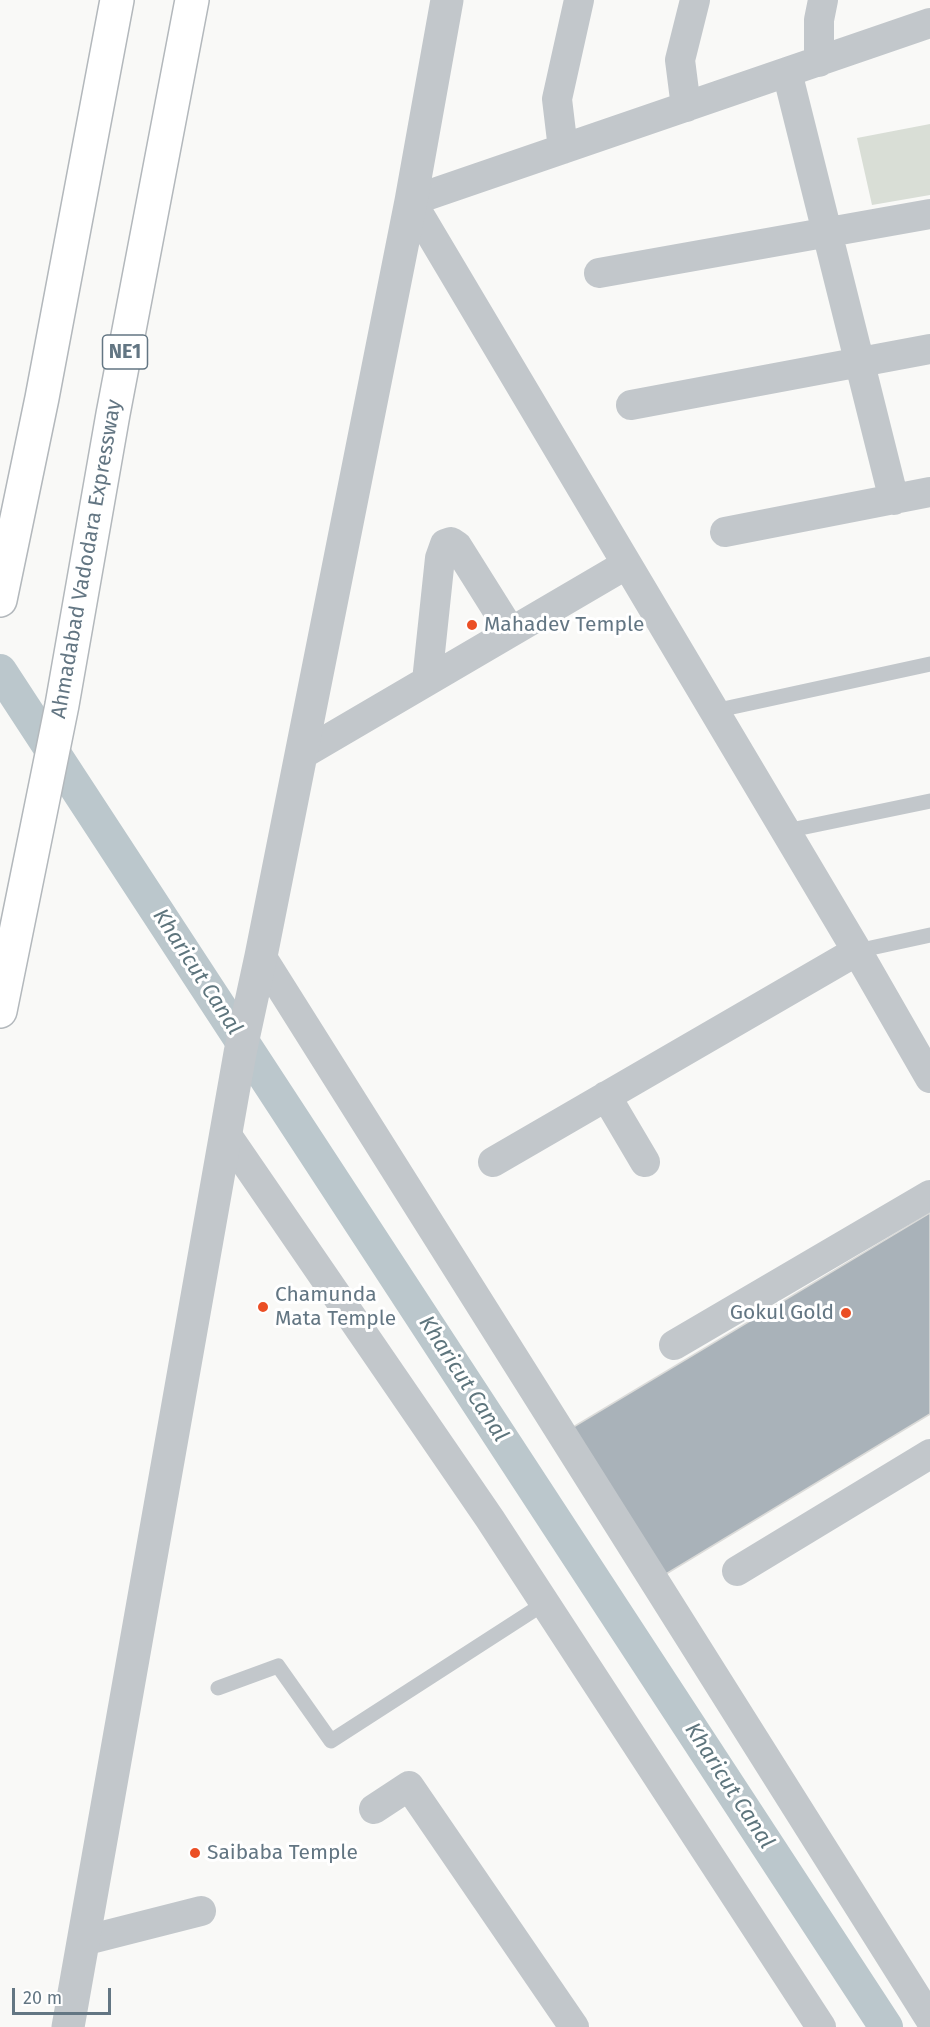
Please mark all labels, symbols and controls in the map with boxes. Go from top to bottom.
road number: NE1 [102,335,148,369]
street label: Ahmadabad Vadodara Expressway [47,398,127,720]
place label: Mahadev Temple [484,612,644,638]
marker: Mahadev Temple [465,618,479,632]
water label: Kharicut Canal [146,904,248,1040]
place label: Chamunda Mata Temple [275,1282,396,1332]
marker: Chamunda Mata Temple [256,1300,270,1314]
place label: Gokul Gold [730,1300,834,1326]
marker: Gokul Gold [839,1306,853,1320]
water label: Kharicut Canal [412,1311,514,1447]
water label: Kharicut Canal [678,1718,780,1854]
place label: Saibaba Temple [207,1840,358,1866]
marker: Saibaba Temple [188,1846,202,1860]
scale bar [15,1976,114,2014]
text: 20 m [23,1987,62,2009]

